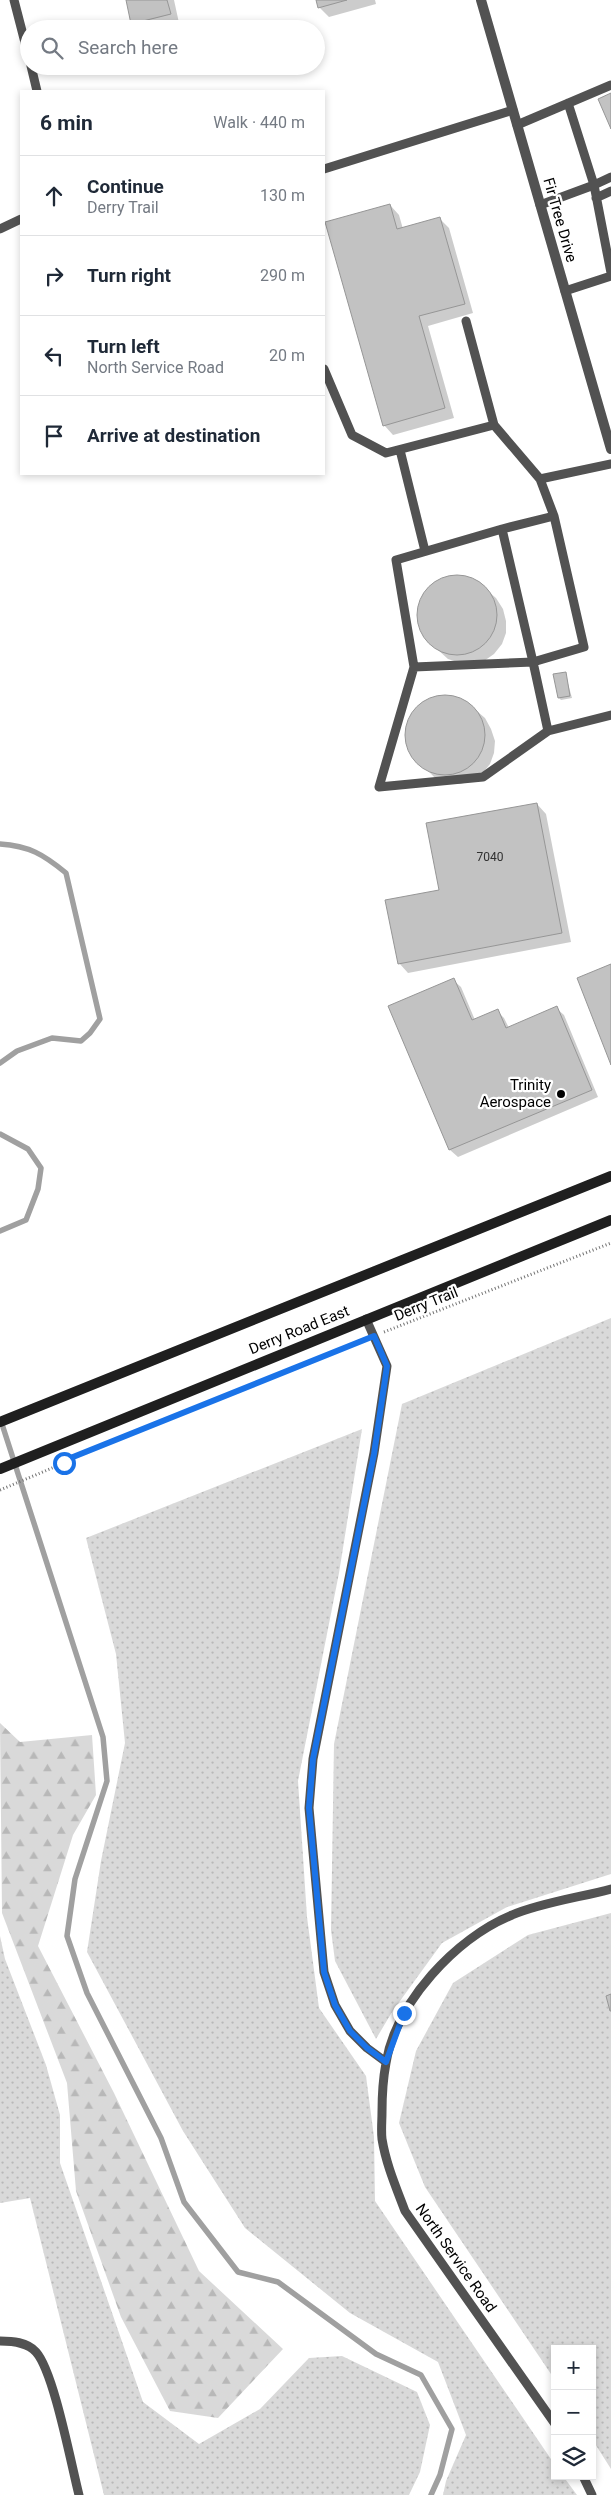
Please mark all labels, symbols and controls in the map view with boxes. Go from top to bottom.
search box [20,20,325,75]
icon: search [38,34,66,62]
text: Search here [78,36,178,59]
text: 6 min [40,111,93,135]
text: Walk · 440 m [213,113,305,132]
text: Continue [87,175,164,198]
street label: Fir Tree Drive [539,176,581,264]
icon: ahead [40,182,68,210]
text: 130 m [260,186,305,205]
text: Derry Trail [87,198,159,217]
icon: right [40,262,68,290]
text: Turn right [87,264,171,287]
text: 290 m [260,266,305,285]
text: Turn left [87,335,160,358]
icon: left [40,342,68,370]
text: 20 m [269,346,305,365]
text: North Service Road [87,358,224,377]
icon: arrive [40,422,68,450]
text: Arrive at destination [87,424,260,447]
house number: 7040 [477,850,504,864]
place label: Trinity Aerospace [480,1076,551,1111]
marker: Trinity Aerospace [555,1088,567,1100]
street label: Derry Trail [391,1283,461,1325]
street label: Derry Road East [246,1302,352,1358]
route start [53,1452,76,1475]
route end [393,2002,416,2025]
street label: North Service Road [412,2200,500,2316]
map controls [551,2345,596,2480]
button: + [551,2345,596,2390]
button: − [551,2390,596,2435]
button: layers [551,2435,596,2480]

